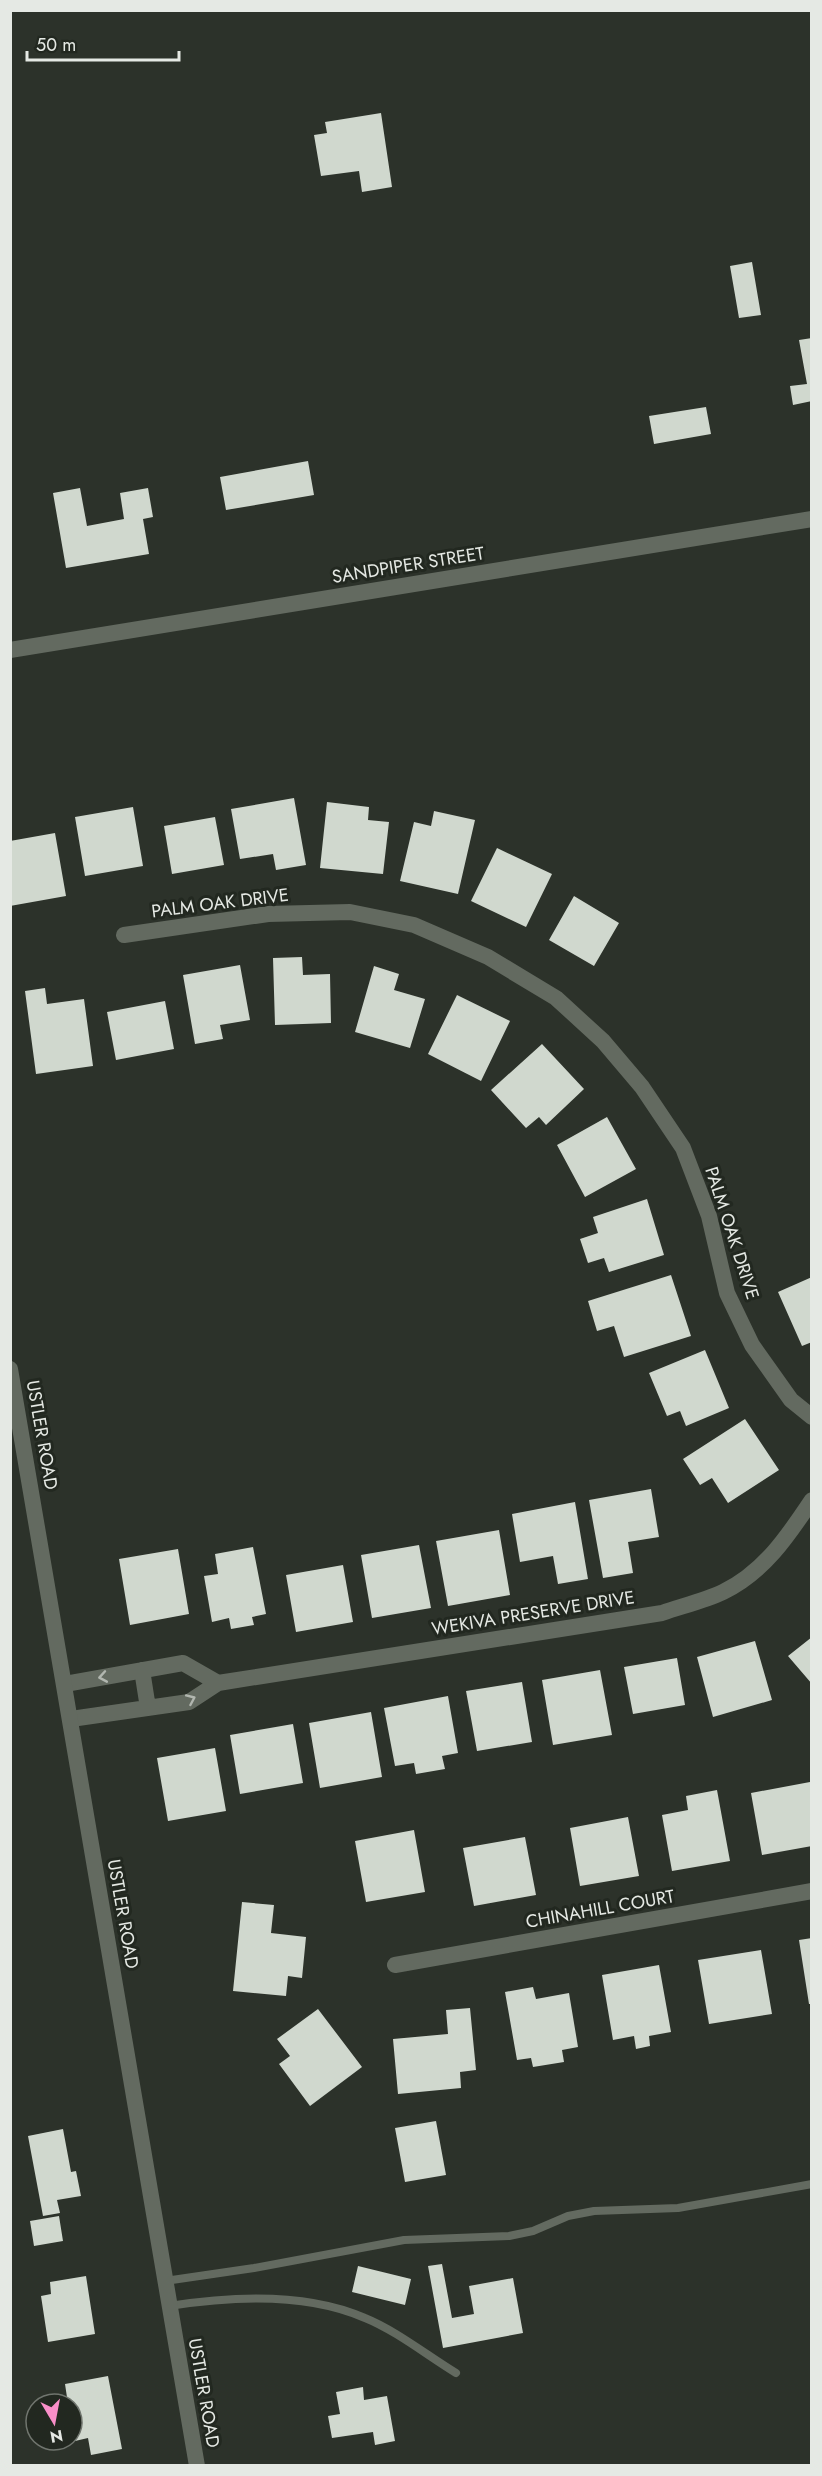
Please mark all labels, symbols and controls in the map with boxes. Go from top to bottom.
scale bar [27,24,178,62]
text: 50 m [36,32,76,58]
street label: SANDPIPER STREET [330,540,487,590]
street label: PALM OAK DRIVE [150,882,290,924]
street label: PALM OAK DRIVE [698,1163,766,1303]
street label: USTLER ROAD [20,1378,64,1492]
street label: WEKIVA PRESERVE DRIVE [430,1584,636,1642]
one-way arrow [98,1670,108,1683]
one-way arrow [184,1694,195,1706]
street label: USTLER ROAD [101,1857,145,1971]
street label: CHINAHILL COURT [524,1883,677,1935]
street label: USTLER ROAD [182,2336,226,2450]
north arrow [24,2392,84,2452]
text: N [48,2424,65,2449]

